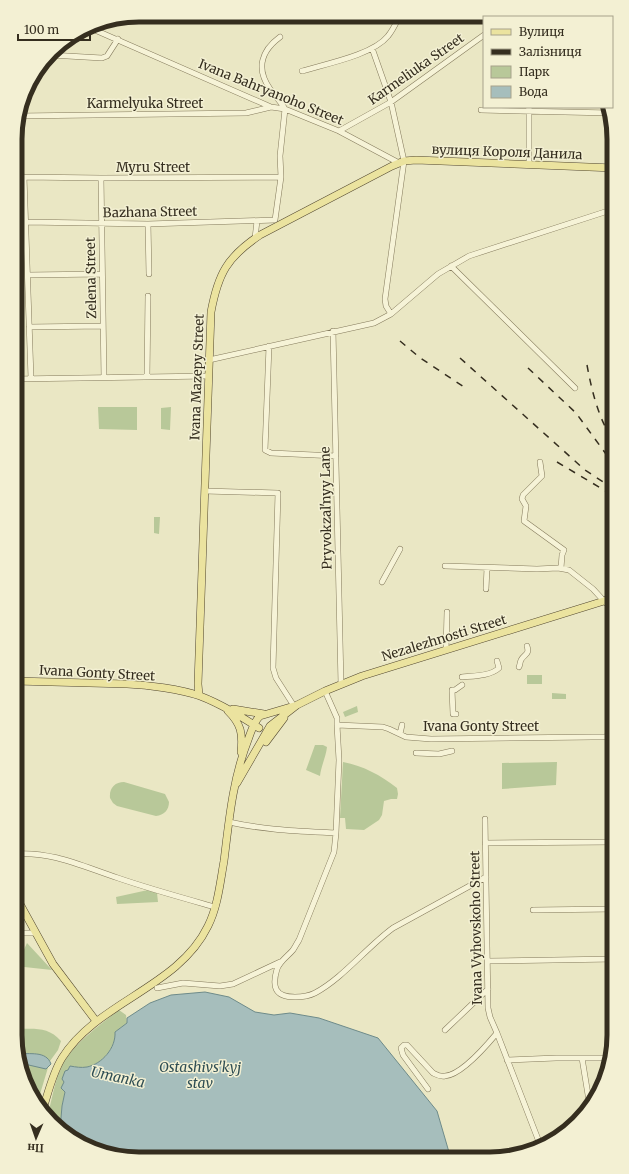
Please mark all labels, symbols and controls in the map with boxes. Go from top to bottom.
scale bar [18,16,90,42]
legend [483,16,613,108]
text: 100 m [24,22,59,37]
text: Вулиця [519,24,564,39]
street label: Karmeliuka Street [365,30,467,108]
text: Залізниця [519,44,582,59]
street label: Ivana Bahryanoho Street [196,55,346,129]
text: Парк [519,64,550,79]
text: Вода [519,84,549,99]
street label: Karmelyuka Street [87,95,203,112]
street label: вулиця Короля Данила [431,141,583,163]
street label: Myru Street [116,159,190,176]
street label: Bazhana Street [103,203,197,221]
street label: Zelena Street [82,237,100,319]
street label: Ivana Mazepy Street [186,313,208,441]
street label: Pryvokzalʹnyy Lane [316,446,336,570]
street label: Nezalezhnosti Street [379,611,509,665]
street label: Ivana Gonty Street [39,661,155,685]
street label: Ivana Gonty Street [423,718,539,735]
street label: Ivana Vyhovskoho Street [466,851,486,1005]
water label: Ostashivs'kyj stav [159,1058,241,1092]
water label: Umanka [90,1063,146,1091]
north arrow [16,1118,56,1158]
text: Пн [27,1141,44,1155]

